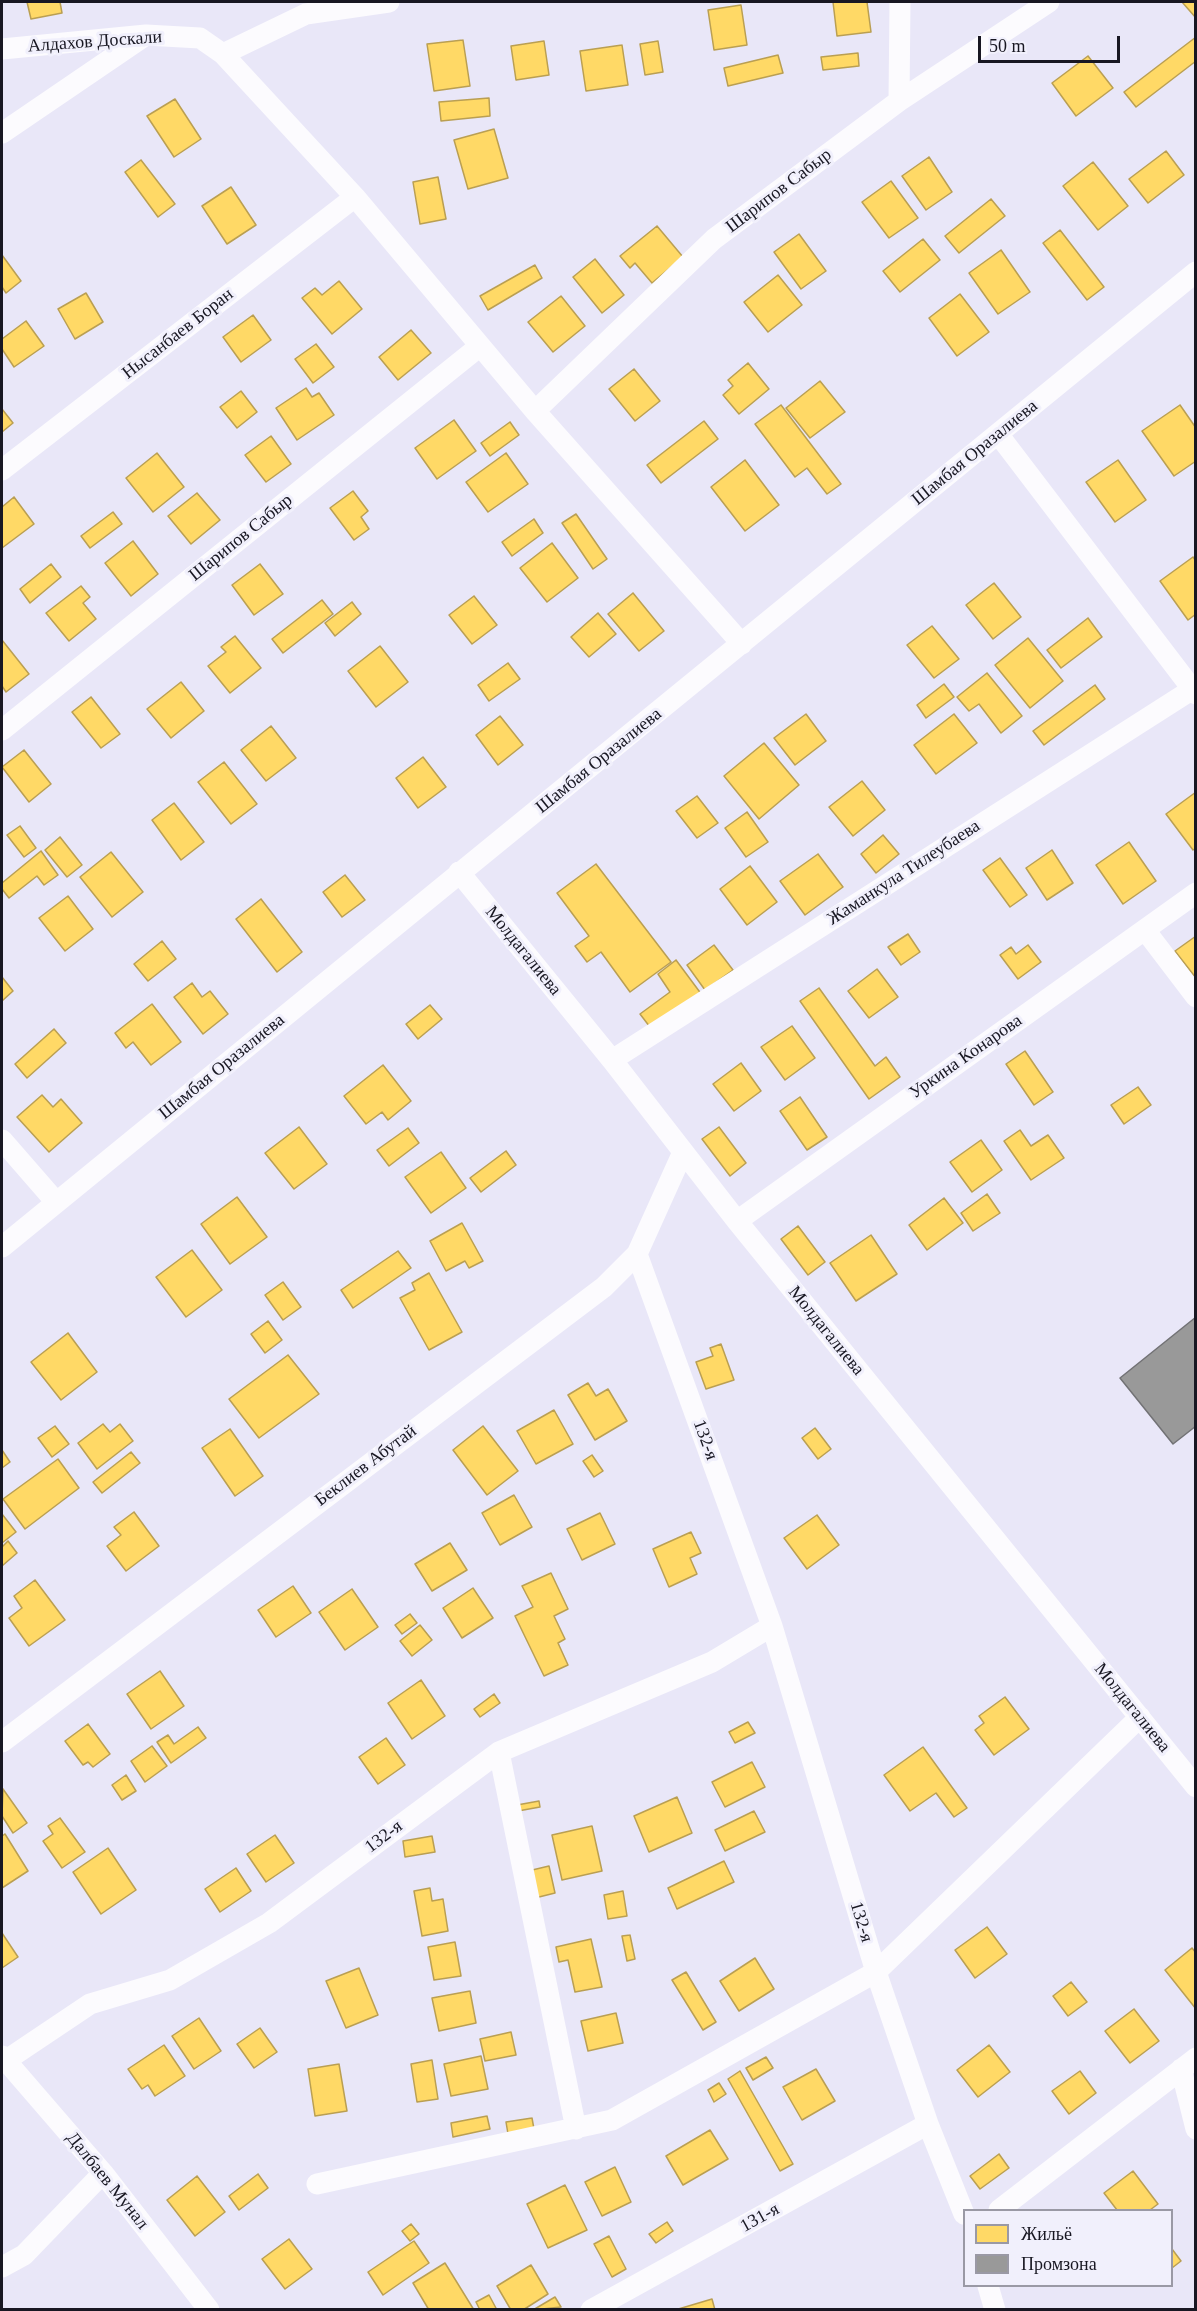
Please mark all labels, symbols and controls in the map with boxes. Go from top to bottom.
scale bar [981,24,1124,62]
street label: Алдахов Доскали [27,27,163,57]
text: 50 m [989,36,1026,56]
street label: Шарипов Сабыр [722,144,836,238]
street label: Нысанбаев Боран [118,284,238,384]
street label: Шамбая Оразалиева [908,396,1042,510]
street label: Шарипов Сабыр [185,490,297,586]
street label: Шамбая Оразалиева [532,704,666,818]
street label: Жаманкула Тилеубаева [824,816,984,930]
street label: Молдагалиева [480,902,566,1000]
street label: Шамбая Оразалиева [155,1010,289,1124]
street label: Уркина Конарова [905,1010,1027,1104]
street label: Молдагалиева [783,1282,869,1380]
street label: 132-я [688,1417,722,1463]
street label: Беклиев Абутай [311,1421,421,1511]
street label: Молдагалиева [1089,1659,1175,1757]
street label: 132-я [361,1816,407,1858]
street label: 132-я [845,1899,877,1945]
street label: Далбаев Мунал [61,2128,153,2234]
street label: 131-я [737,2199,783,2237]
legend [963,2209,1173,2287]
text: Жильё [1021,2224,1072,2244]
text: Промзона [1021,2254,1097,2274]

